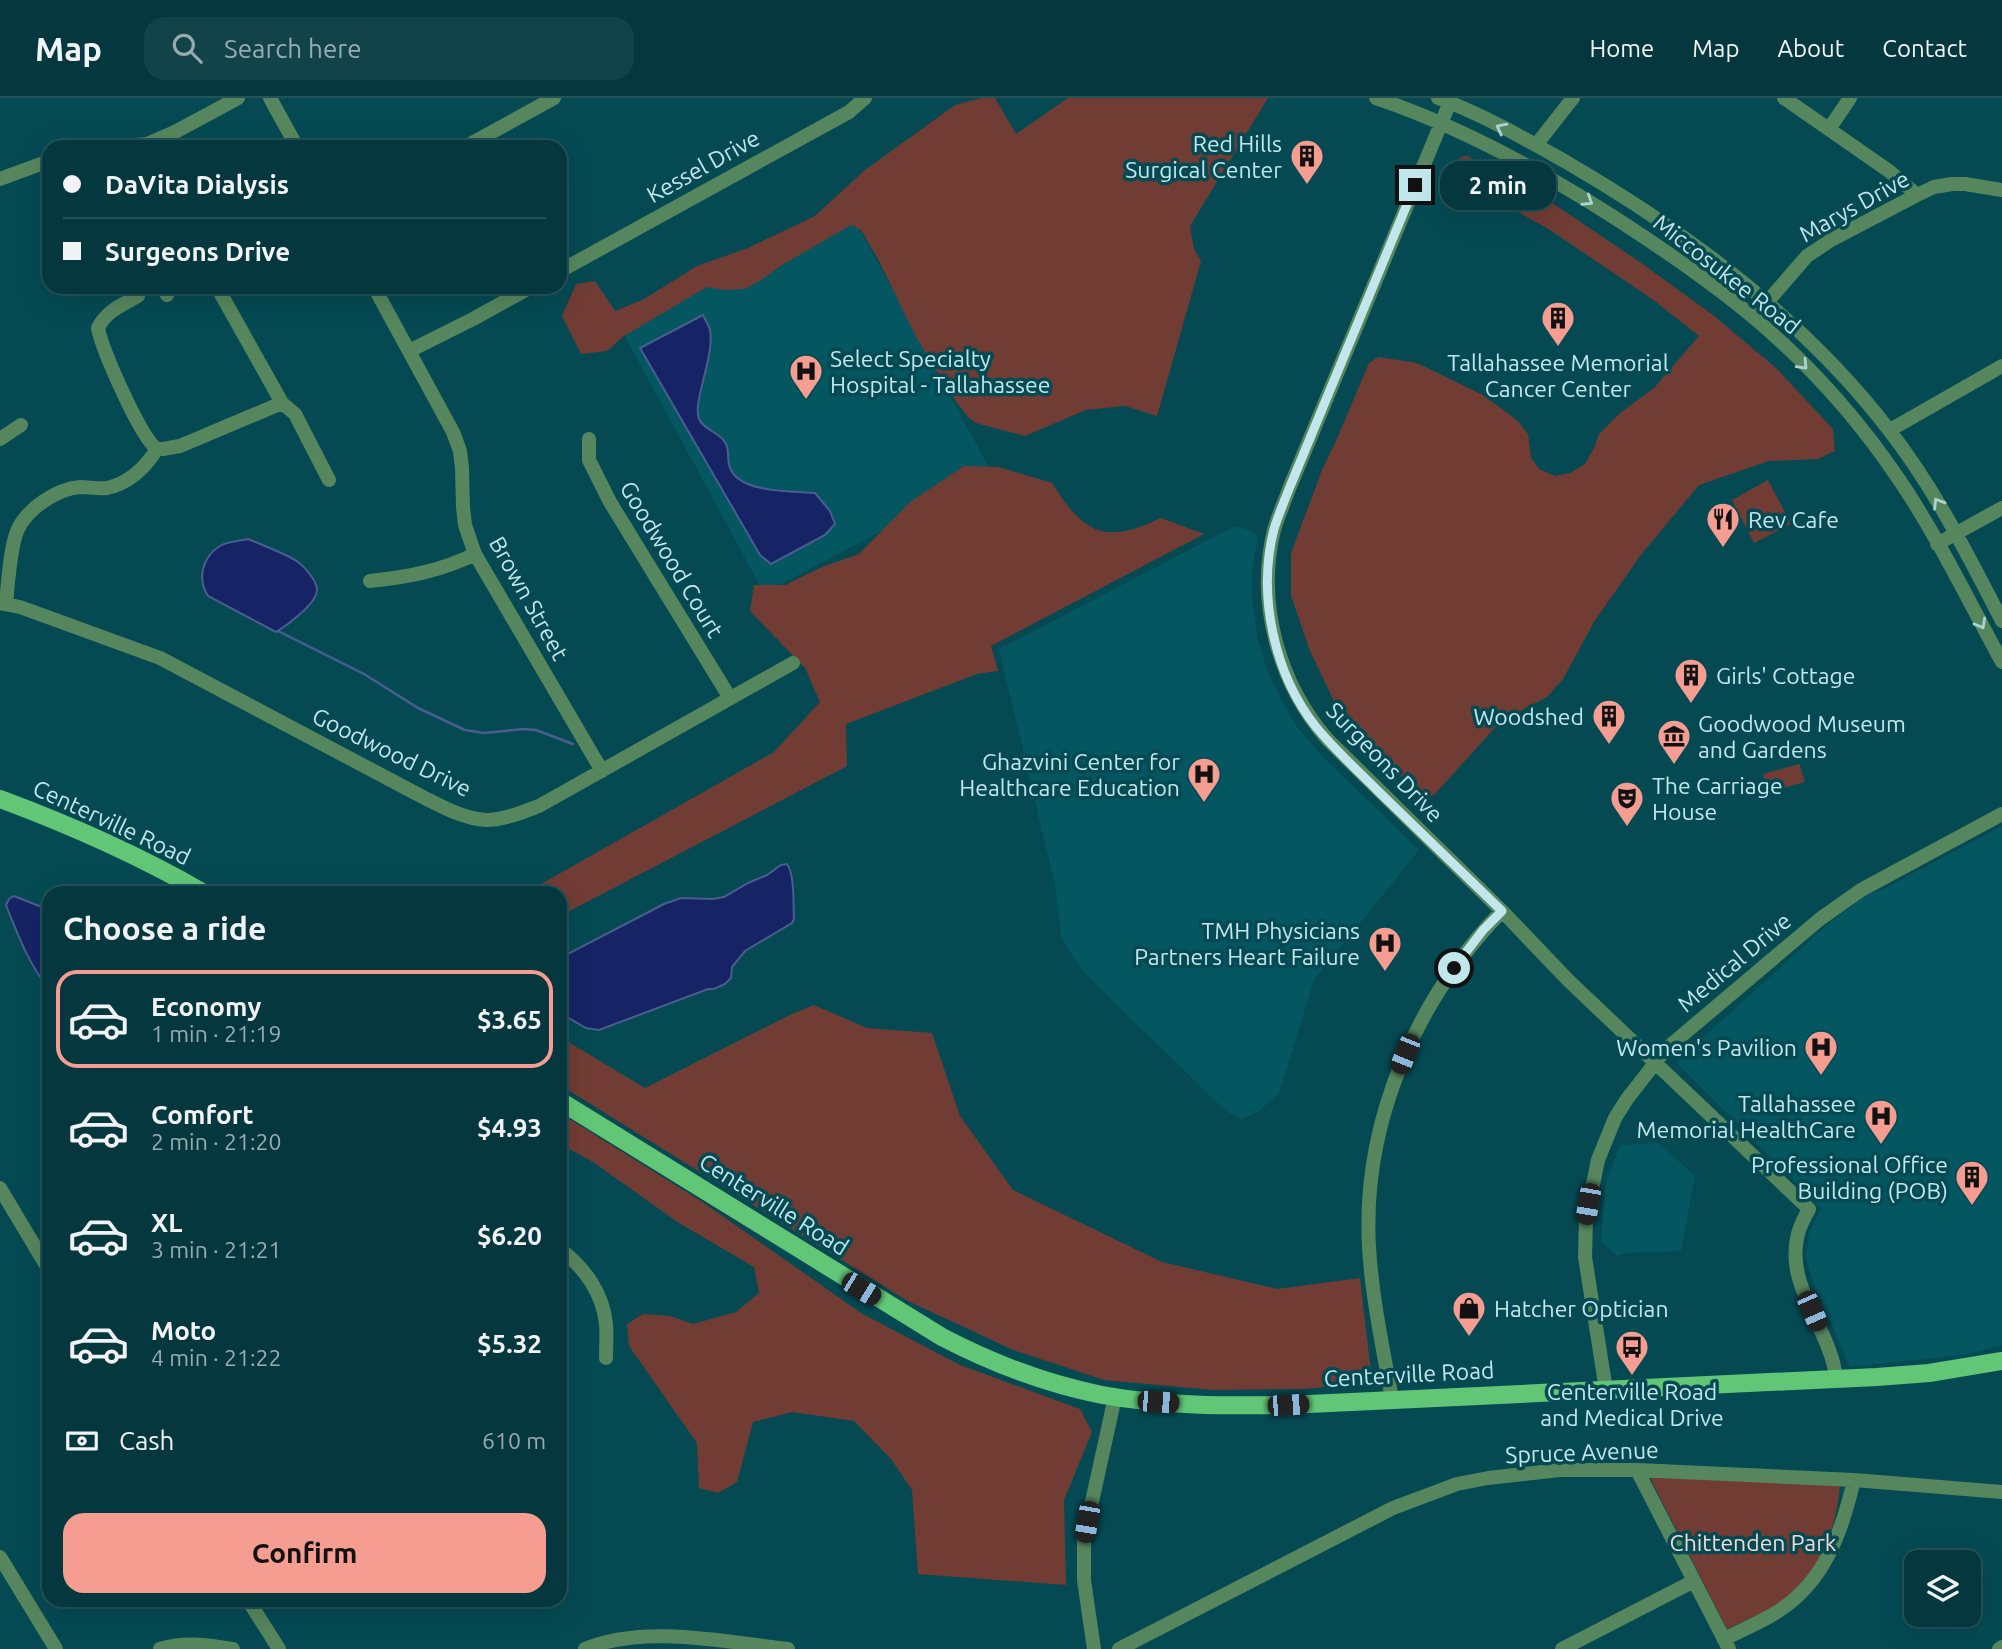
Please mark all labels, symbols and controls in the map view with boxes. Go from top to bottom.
search box [144,17,634,80]
icon: search [168,29,206,67]
text: Map [35,30,102,67]
text: Search here [224,34,362,63]
text: Home [1589,35,1654,62]
text: Map [1692,35,1739,62]
text: About [1777,35,1844,62]
text: Contact [1882,35,1967,62]
one-way arrow [1496,122,1508,136]
street label: Kessel Drive [642,125,764,207]
place label: Red Hills Surgical Center [1125,131,1282,182]
building icon: Red Hills Surgical Center [1288,137,1326,186]
callout: 2 min [1440,160,1555,210]
street label: Marys Drive [1795,166,1913,246]
route end [1399,169,1431,201]
text: DaVita Dialysis [105,170,289,199]
text: 2 min [1469,173,1527,198]
one-way arrow [1580,192,1593,205]
street label: Miccosukee Road [1649,209,1805,339]
text: Surgeons Drive [105,237,290,266]
building icon: Tallahassee Memorial Cancer Center [1539,299,1577,348]
place label: Select Specialty Hospital - Tallahassee [830,346,1050,397]
place label: Tallahassee Memorial Cancer Center [1447,350,1669,401]
hospital icon: Select Specialty Hospital - Tallahassee [787,352,825,401]
one-way arrow [1795,357,1808,370]
street label: Goodwood Court [616,476,728,642]
one-way arrow [1934,497,1947,510]
restaurant icon: Rev Cafe [1704,500,1742,549]
place label: Rev Cafe [1748,507,1839,532]
street label: Brown Street [485,532,573,664]
one-way arrow [1973,617,1986,630]
building icon: Girls' Cottage [1672,656,1710,705]
place label: Girls' Cottage [1716,663,1855,688]
street label: Surgeons Drive [1322,697,1448,827]
building icon: Woodshed [1590,697,1628,746]
street label: Goodwood Drive [309,703,475,801]
place label: Woodshed [1473,704,1584,729]
place label: Goodwood Museum and Gardens [1698,711,1906,762]
museum icon: Goodwood Museum and Gardens [1655,717,1693,766]
place label: Ghazvini Center for Healthcare Education [959,749,1180,800]
hospital icon: Ghazvini Center for Healthcare Education [1185,755,1223,804]
place label: The Carriage House [1652,773,1783,824]
street label: Centerville Road [29,775,195,869]
theatre icon: The Carriage House [1608,779,1646,828]
street label: Medical Drive [1672,907,1796,1017]
text: Choose a ride [63,910,266,946]
place label: TMH Physicians Partners Heart Failure [1134,918,1360,969]
hospital icon: TMH Physicians Partners Heart Failure [1366,924,1404,973]
route start [1438,952,1470,984]
icon: car [67,988,130,1051]
text: Economy [151,992,261,1021]
text: $3.65 [477,1005,542,1034]
text: 1 min · 21:19 [151,1021,282,1046]
hospital icon: Women's Pavilion [1802,1028,1840,1077]
car [1388,1031,1423,1077]
place label: Women's Pavilion [1616,1035,1797,1060]
place label: Tallahassee Memorial HealthCare [1637,1091,1856,1142]
icon: car [67,1096,130,1159]
hospital icon: Tallahassee Memorial HealthCare [1862,1097,1900,1146]
text: Comfort [151,1100,254,1129]
text: $4.93 [477,1113,542,1142]
text: 2 min · 21:20 [151,1129,282,1154]
street label: Centerville Road [695,1148,853,1260]
place label: Professional Office Building (POB) [1751,1152,1948,1204]
building icon: Professional Office Building (POB) [1953,1158,1991,1207]
car [1575,1181,1602,1227]
icon: car [67,1204,130,1267]
text: XL [151,1208,182,1237]
text: $6.20 [477,1221,542,1250]
text: 3 min · 21:21 [151,1237,282,1262]
car [838,1269,885,1309]
car [1794,1288,1831,1334]
shop icon: Hatcher Optician [1450,1289,1488,1338]
place label: Hatcher Optician [1494,1296,1669,1321]
icon: car [67,1312,130,1375]
text: Moto [151,1316,216,1345]
bus stop icon: Centerville Road and Medical Drive [1613,1328,1651,1377]
text: $5.32 [477,1329,542,1358]
text: 4 min · 21:22 [151,1345,282,1370]
street label: Centerville Road [1323,1357,1495,1391]
place label: Centerville Road and Medical Drive [1540,1379,1724,1430]
car [1137,1390,1180,1414]
car [1267,1393,1310,1417]
icon: cash [63,1422,101,1460]
text: Cash [119,1426,174,1455]
text: 610 m [482,1428,546,1453]
street label: Spruce Avenue [1505,1437,1659,1467]
car [1074,1499,1101,1545]
button: Confirm [63,1513,546,1593]
park label: Chittenden Park [1670,1530,1837,1555]
map controls [1904,1550,1981,1627]
button: layers [1904,1550,1981,1627]

